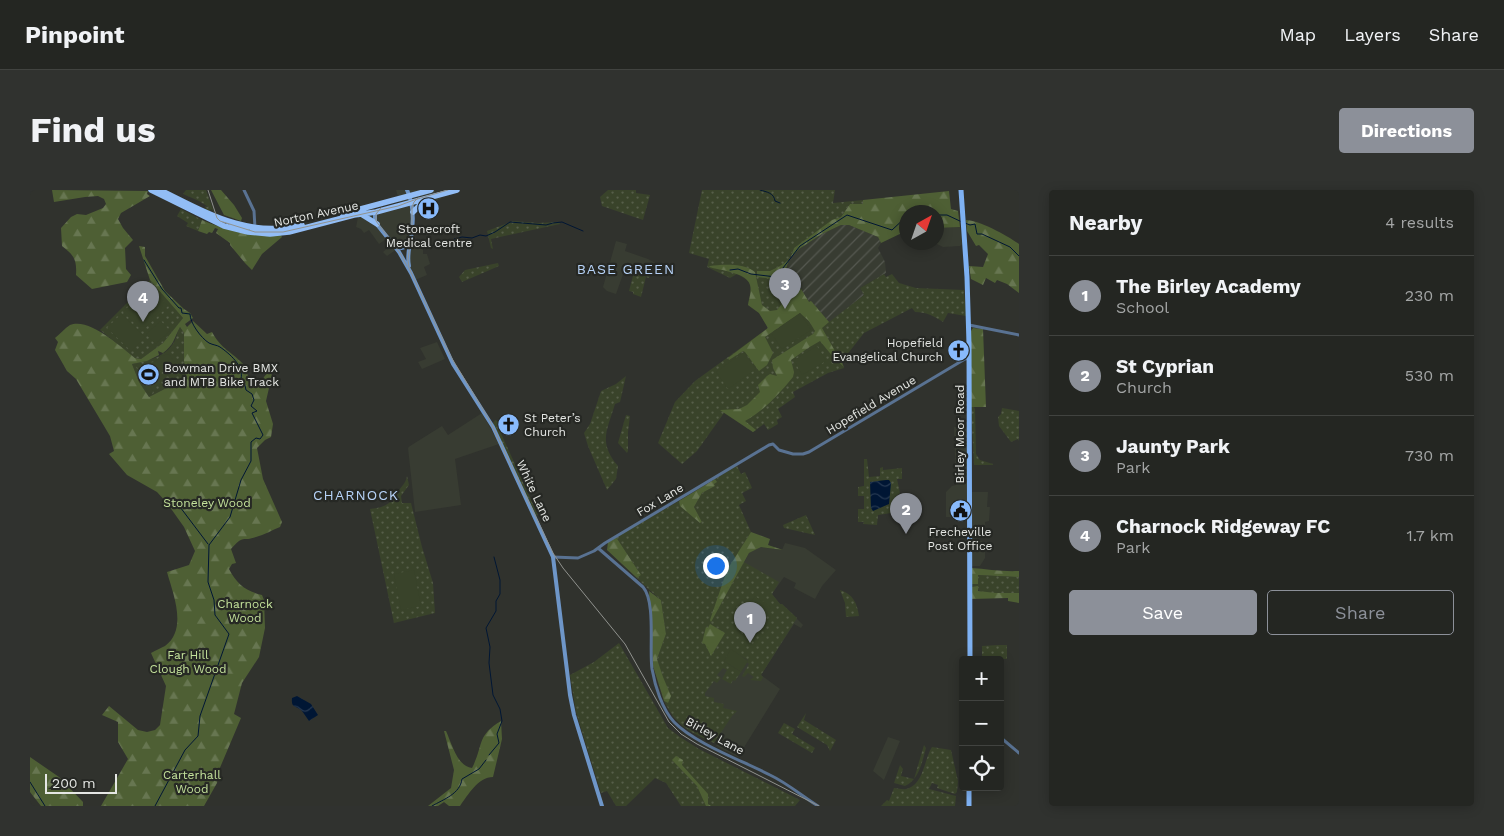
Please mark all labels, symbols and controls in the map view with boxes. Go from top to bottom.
text: Pinpoint [25,21,125,49]
text: Map [1279,24,1316,45]
text: Layers [1344,24,1401,45]
text: Share [1429,24,1479,45]
button: Directions [1339,108,1474,153]
text: Find us [30,109,156,151]
hospital icon: Stonecroft Medical centre [417,196,441,220]
street label: Norton Avenue [272,198,360,230]
north arrow [899,205,944,250]
text: Nearby [1069,210,1142,235]
text: 4 results [1385,213,1454,232]
place label: Stonecroft Medical centre [386,222,472,250]
district label: BASE GREEN [577,261,675,277]
pin: 3 [769,268,801,309]
text: The Birley Academy [1116,275,1301,298]
pin: 4 [127,281,159,322]
text: 1 [1082,286,1088,305]
text: 230 m [1405,286,1454,305]
text: School [1116,298,1169,317]
place label: Hopefield Evangelical Church [832,336,943,364]
church icon: Hopefield Evangelical Church [947,338,971,362]
text: St Cyprian [1116,355,1214,378]
place label: Bowman Drive BMX and MTB Bike Track [164,361,279,389]
sports icon: Bowman Drive BMX and MTB Bike Track [136,363,160,387]
text: 2 [1080,366,1090,385]
text: 530 m [1405,366,1454,385]
street label: Hopefield Avenue [824,373,919,437]
text: Church [1116,378,1172,397]
street label: Birley Moor Road [953,385,967,483]
place label: St Peter’s Church [524,411,581,439]
church icon: St Peter’s Church [496,413,520,437]
text: Jaunty Park [1116,435,1230,458]
text: 3 [1080,446,1090,465]
text: 730 m [1405,446,1454,465]
street label: White Lane [514,458,554,524]
text: Park [1116,458,1150,477]
street label: Fox Lane [634,481,686,519]
district label: CHARNOCK [313,487,399,503]
pin: 2 [890,493,922,534]
park label: Stoneley Wood [163,496,251,510]
public building icon: Frecheville Post Office [948,499,972,523]
text: Charnock Ridgeway FC [1116,515,1330,538]
place label: Frecheville Post Office [927,525,993,553]
text: 4 [1080,526,1090,545]
text: 1.7 km [1407,526,1454,545]
text: Park [1116,538,1150,557]
your location [703,553,729,579]
button: Save [1069,590,1257,635]
button: Share [1267,590,1454,635]
park label: Charnock Wood [217,597,273,625]
pin: 1 [734,602,766,643]
park label: Far Hill Clough Wood [149,648,227,676]
map controls [959,656,1004,791]
button: + [959,656,1004,701]
button: − [959,701,1004,746]
street label: Birley Lane [683,714,747,758]
button: locate [959,746,1004,791]
park label: Carterhall Wood [163,768,221,796]
scale bar [45,771,118,794]
text: 200 m [52,775,96,791]

